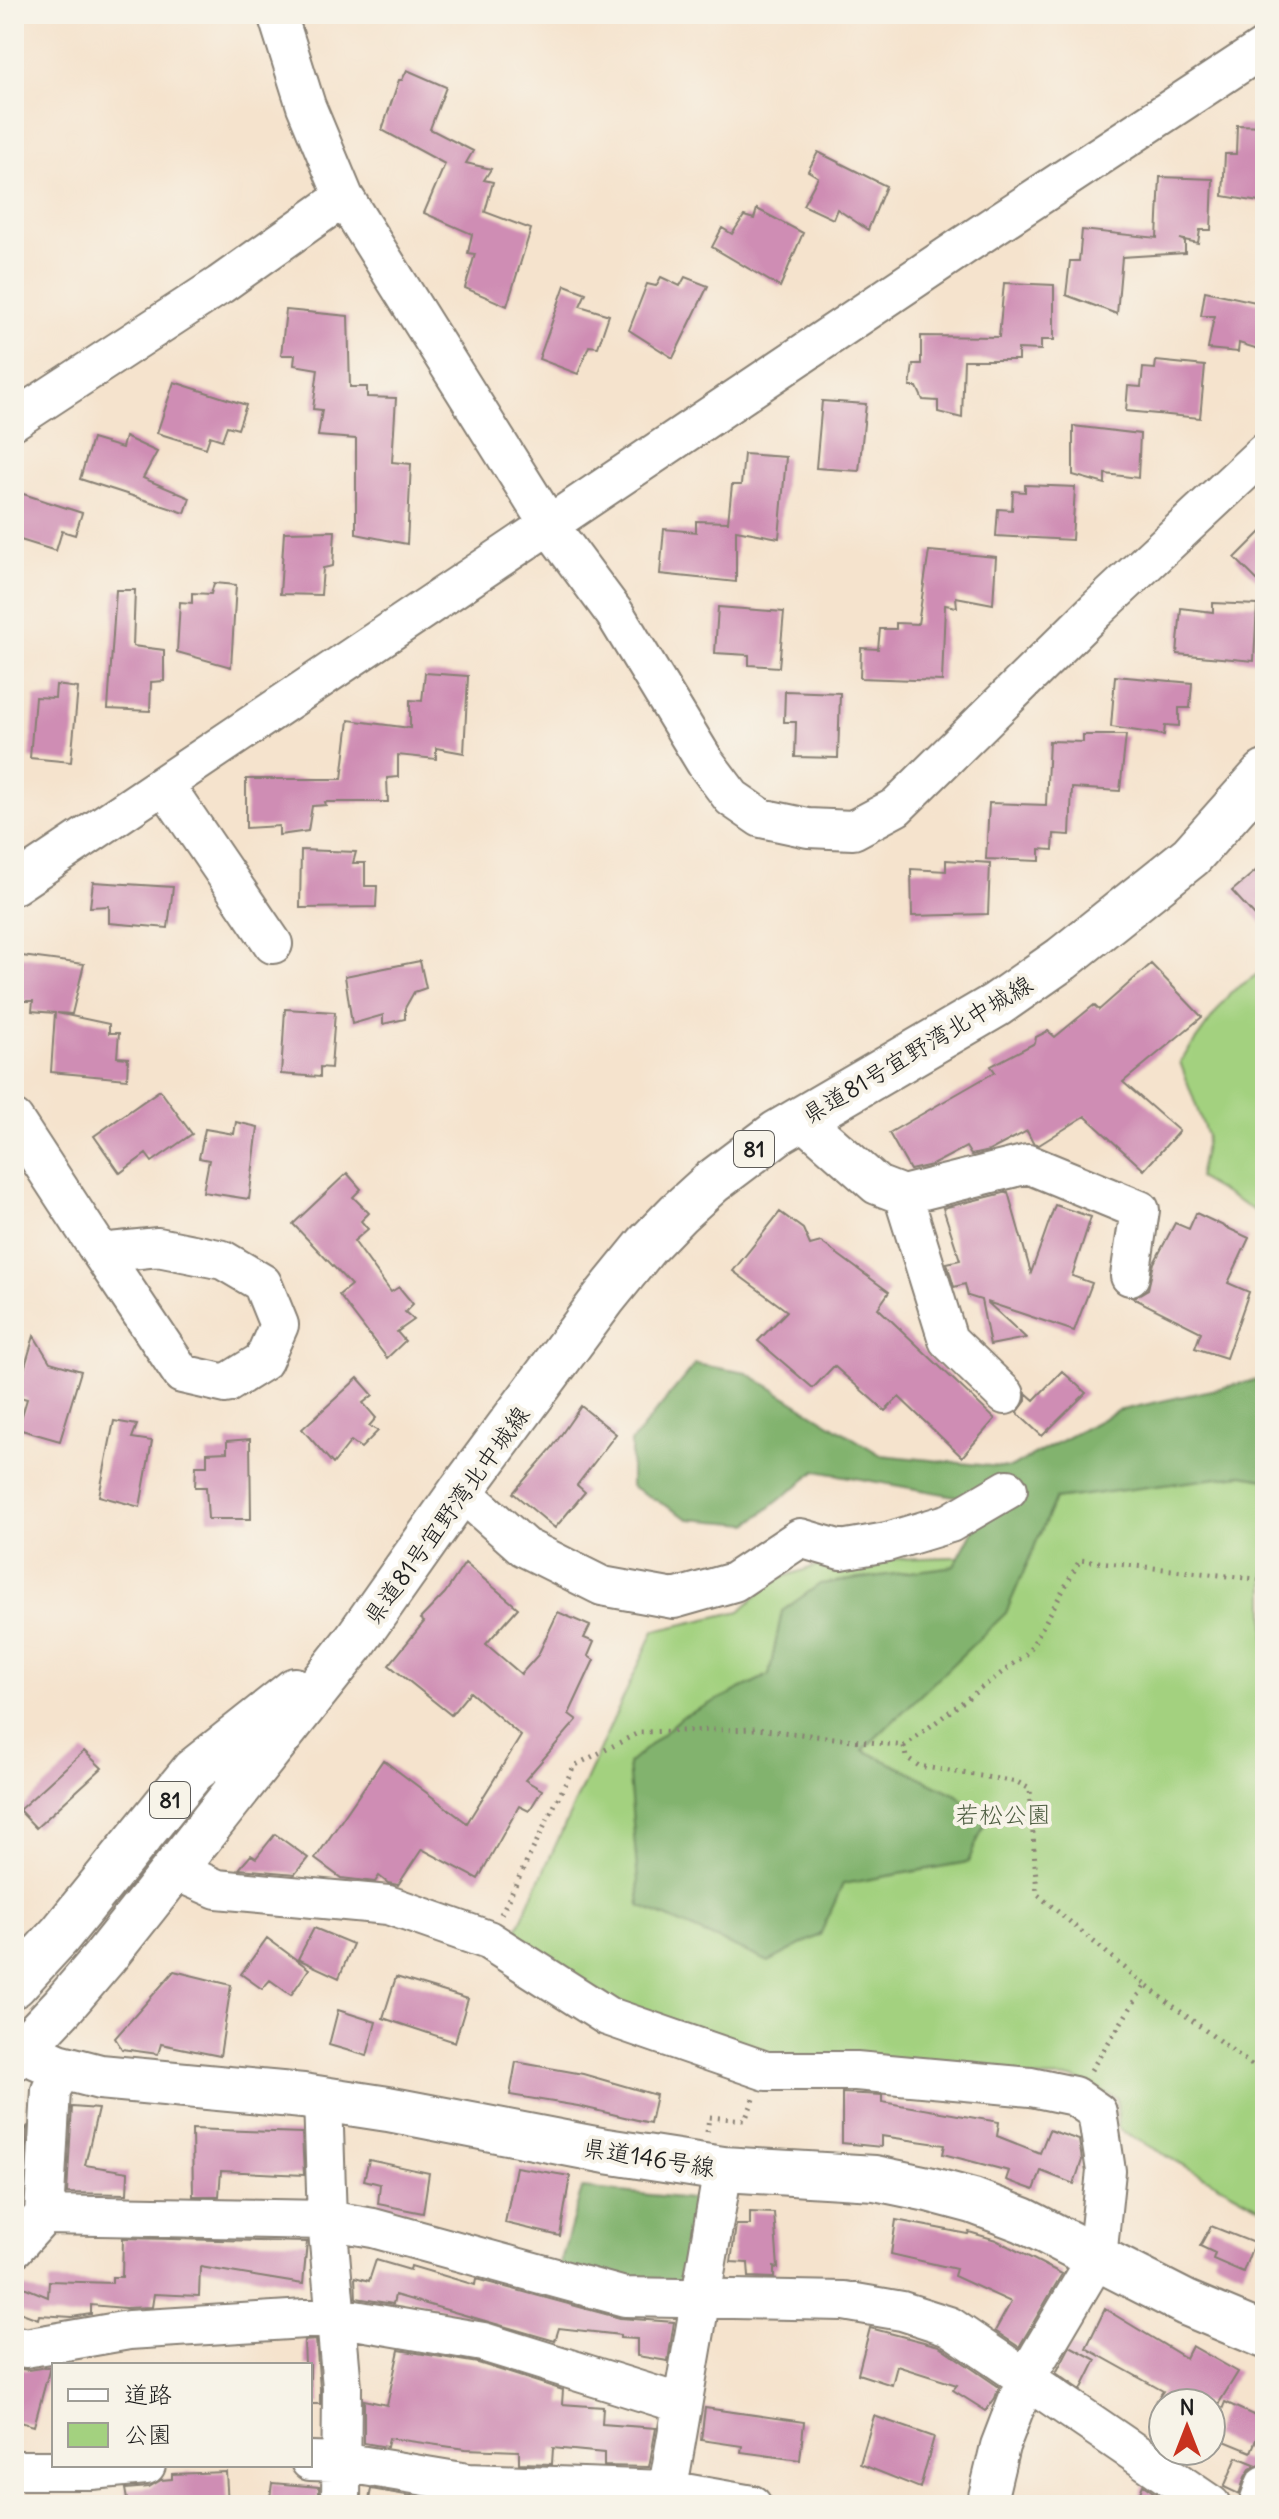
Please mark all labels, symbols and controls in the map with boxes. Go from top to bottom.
street label: 県道81号宜野湾北中城線 [796,968,1038,1130]
road number: 81 [734,1131,774,1167]
street label: 県道81号宜野湾北中城線 [356,1400,536,1630]
road number: 81 [150,1782,190,1818]
park label: 若松公園 [955,1799,1051,1829]
street label: 県道146号線 [581,2132,717,2182]
legend [52,2363,312,2467]
text: 道路 [124,2379,172,2409]
north arrow [1147,2387,1227,2467]
text: N [1179,2393,1195,2421]
text: 公園 [124,2419,172,2449]

